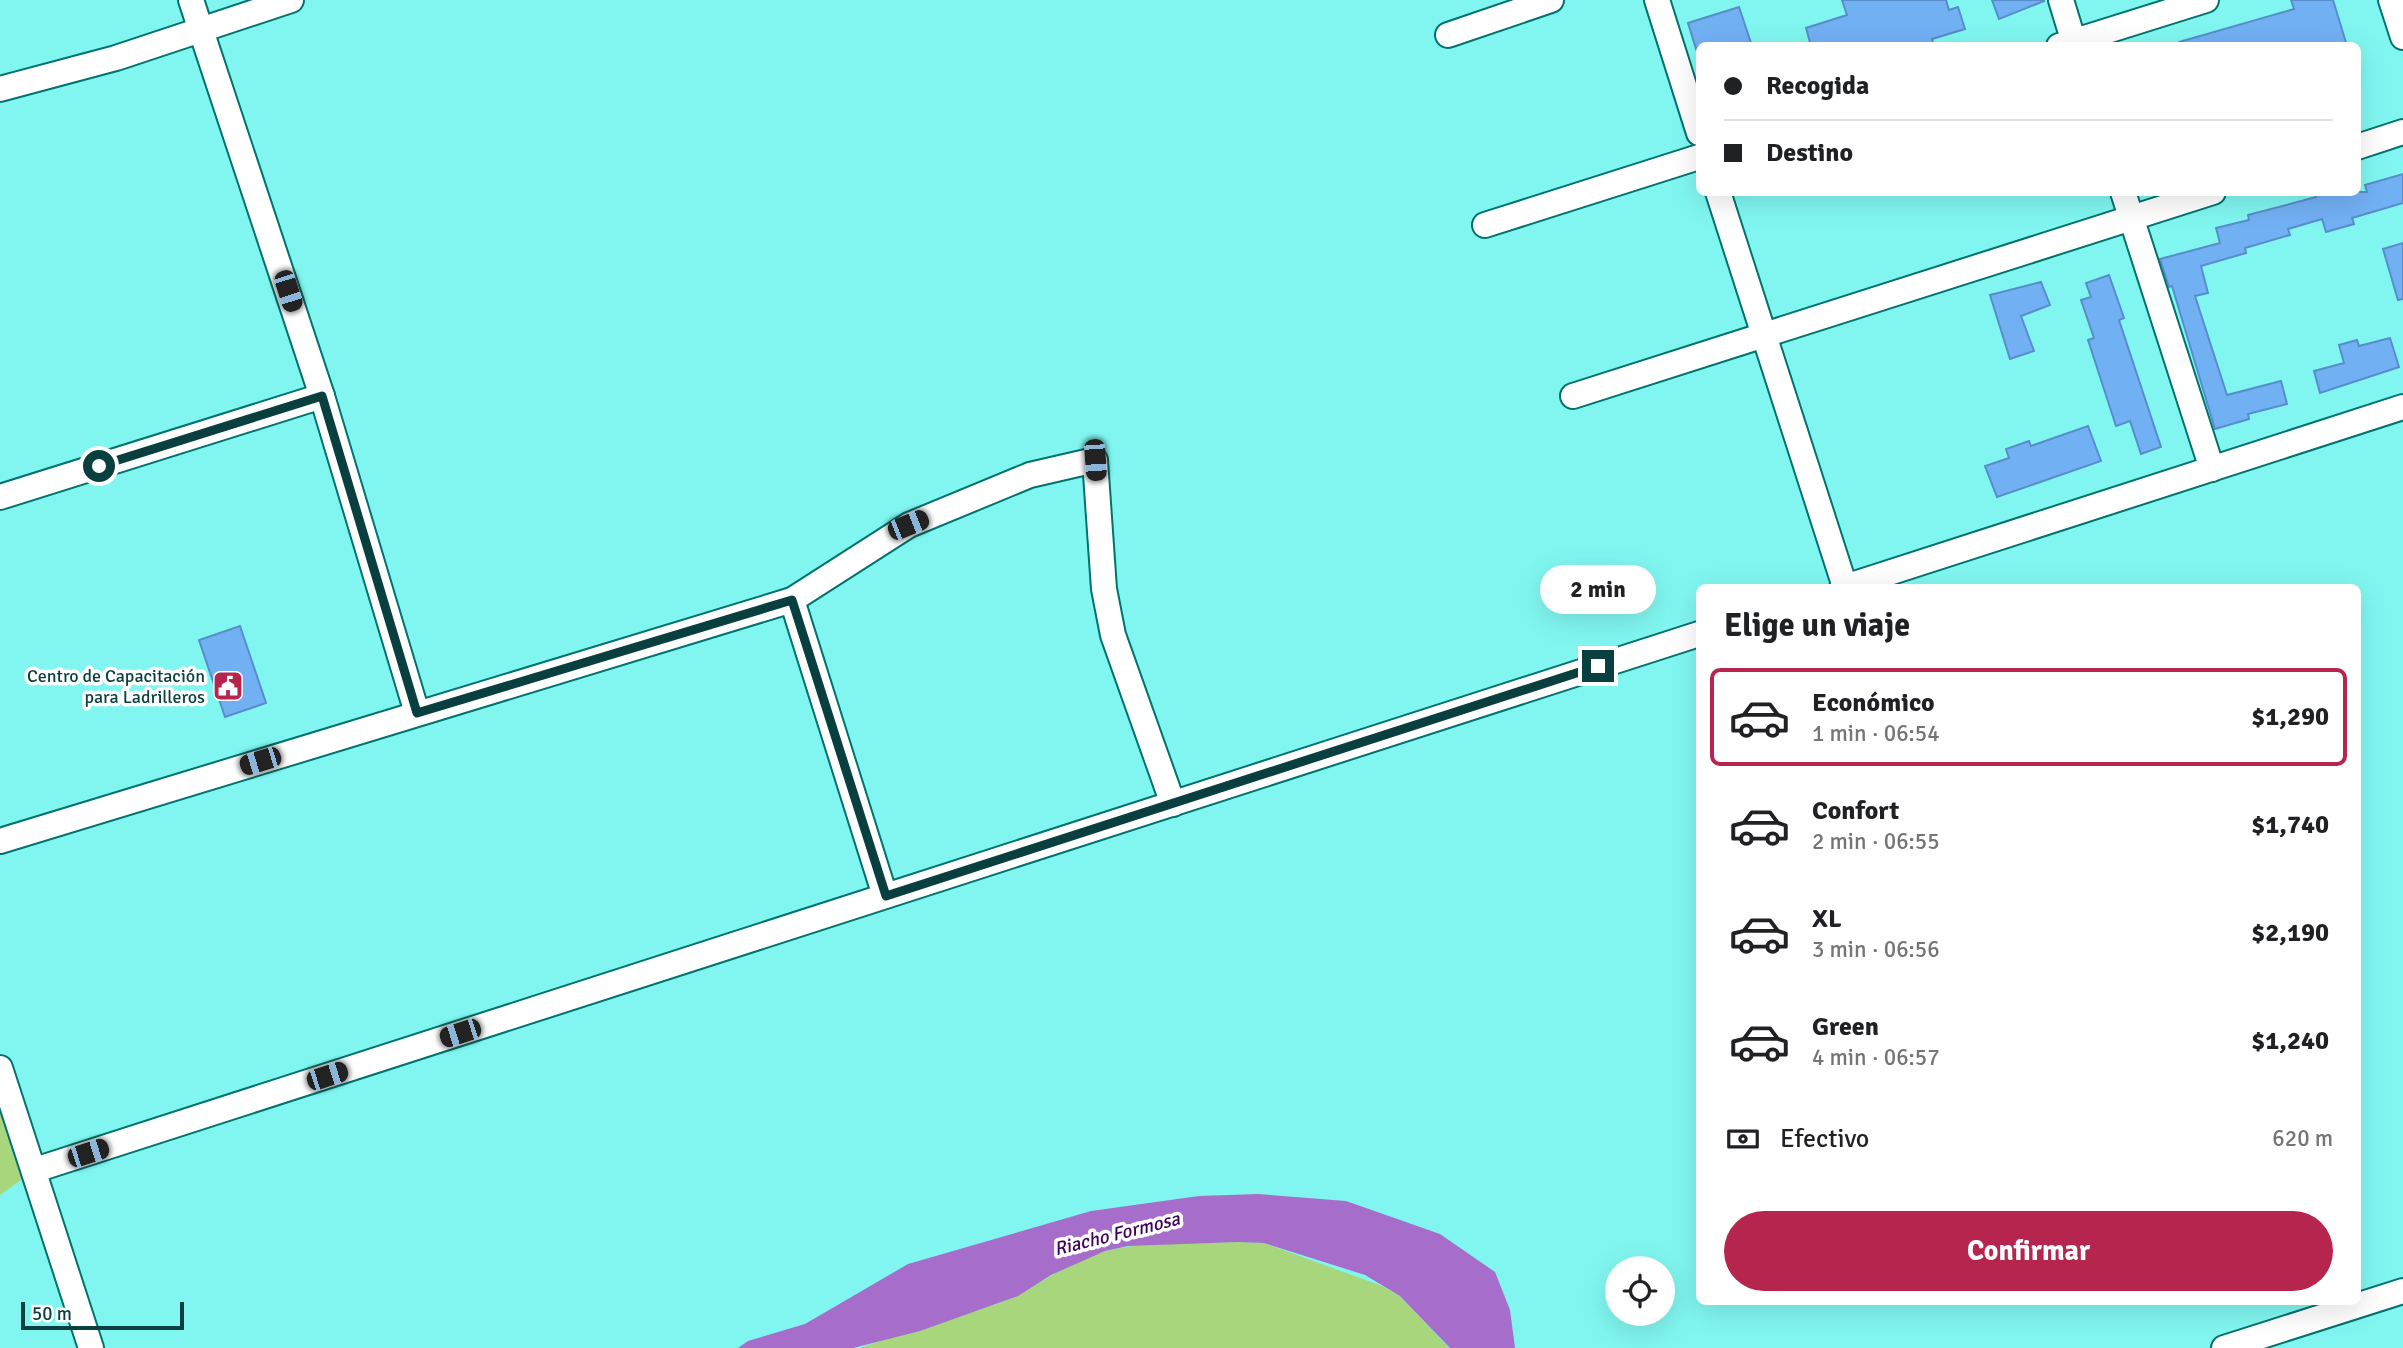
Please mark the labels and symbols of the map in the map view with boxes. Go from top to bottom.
car [272,268,305,314]
car [1084,438,1107,482]
route start [83,450,115,482]
car [885,507,932,543]
callout: 2 min [1540,564,1656,614]
route end [1582,650,1614,682]
place label: Centro de Capacitación para Ladrilleros [27,665,205,708]
public building icon: Centro de Capacitación para Ladrilleros [211,669,245,703]
car [237,745,284,777]
car [437,1017,484,1049]
car [304,1060,351,1092]
car [65,1137,112,1169]
water label: Riacho Formosa [1052,1206,1184,1261]
scale bar [21,1299,184,1331]

